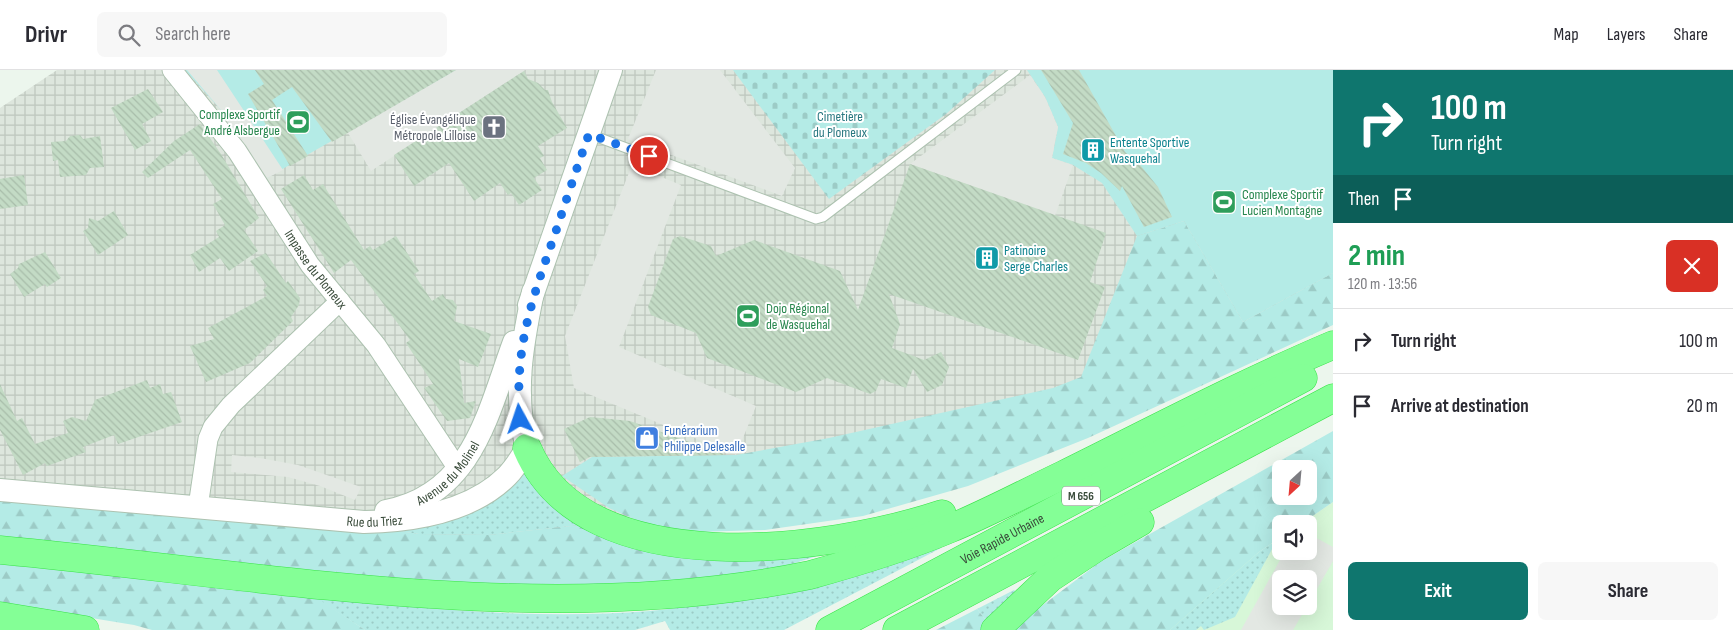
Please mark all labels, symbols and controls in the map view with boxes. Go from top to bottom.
search box [97,12,447,57]
text: Drivr [25,20,67,49]
icon: search [115,21,143,49]
text: Search here [155,23,231,46]
text: Map [1554,24,1579,45]
text: Layers [1607,24,1646,45]
text: Share [1674,24,1708,45]
text: 100 m [1431,87,1507,130]
icon: right [1348,90,1413,155]
place label: Complexe Sportif André Alsbergue [199,106,281,139]
park label: Cimetière du Plomeux [813,108,868,141]
sports icon: Complexe Sportif André Alsbergue [285,109,311,135]
place label: Église Évangélique Métropole Lilloise [390,111,476,144]
church icon: Église Évangélique Métropole Lilloise [481,114,507,140]
text: Turn right [1431,130,1502,157]
place label: Entente Sportive Wasquehal [1110,134,1189,167]
pin [628,135,670,177]
building icon: Entente Sportive Wasquehal [1080,137,1106,163]
icon: arrive [635,142,663,170]
icon: arrive [1389,185,1417,213]
place label: Complexe Sportif Lucien Montagne [1242,186,1324,219]
text: Then [1348,188,1379,211]
sports icon: Complexe Sportif Lucien Montagne [1211,189,1237,215]
street label: Impasse du Plomeux [281,226,352,313]
text: 2 min [1348,238,1405,274]
button: close [1666,240,1718,292]
place label: Patinoire Serge Charles [1004,242,1068,275]
building icon: Patinoire Serge Charles [974,245,1000,271]
text: 120 m · 13:56 [1348,275,1417,294]
place label: Dojo Régional de Wasquehal [766,300,830,333]
sports icon: Dojo Régional de Wasquehal [735,303,761,329]
icon: right [1348,327,1376,355]
text: Turn right [1391,330,1456,353]
text: 100 m [1679,330,1718,353]
position arrow [493,392,545,444]
icon: arrive [1348,392,1376,420]
text: Arrive at destination [1391,395,1529,418]
text: 20 m [1686,395,1718,418]
place label: Funérarium Philippe Delesalle [664,422,745,455]
shop icon: Funérarium Philippe Delesalle [634,425,660,451]
street label: Avenue du Molinel [413,438,483,509]
north arrow [1272,460,1318,505]
map controls [1272,460,1317,615]
road number: M 656 [1062,486,1100,506]
street label: Voie Rapide Urbaine [957,509,1047,568]
street label: Rue du Triez [346,511,404,531]
button: sound [1272,515,1317,560]
button: Exit [1348,562,1528,620]
button: Share [1538,562,1718,620]
button: layers [1272,570,1317,615]

